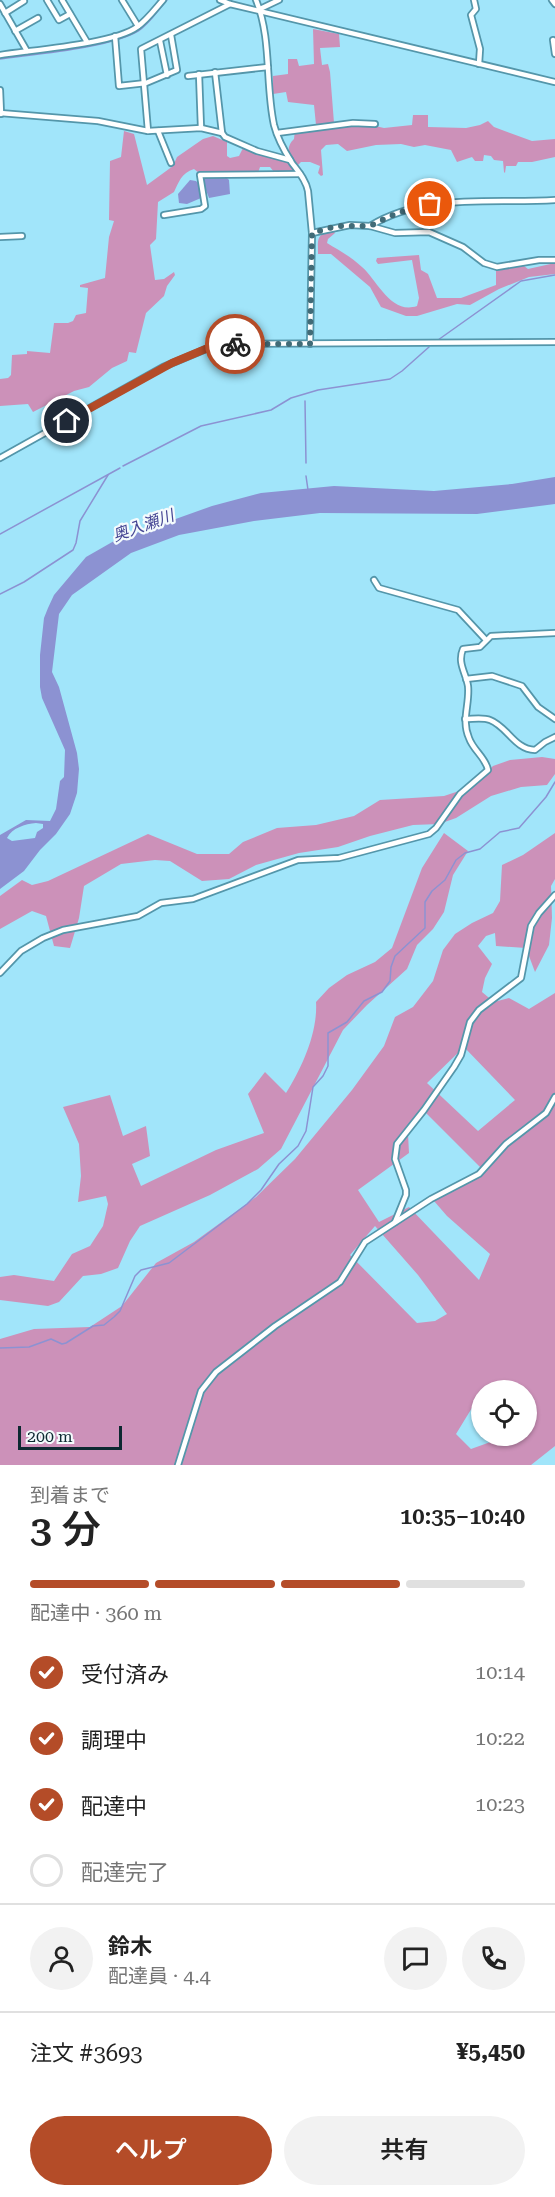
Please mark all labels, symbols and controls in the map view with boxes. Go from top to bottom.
pin [404,178,455,229]
icon: bag [413,187,446,220]
courier [205,314,265,374]
icon: bike [219,328,252,361]
pin [41,395,92,446]
icon: home [50,404,83,437]
water label: 奥入瀬川 [110,505,178,545]
map controls [471,1380,537,1446]
button: locate [471,1380,537,1446]
scale bar [18,1423,122,1450]
text: 200 m [27,1427,73,1446]
text: 到着まで [30,1483,110,1507]
text: 10:35–10:40 [400,1504,525,1529]
text: 3 分 [30,1507,101,1553]
text: 配達中 · 360 m [30,1601,162,1625]
icon: check [30,1656,63,1689]
text: 10:14 [475,1660,525,1684]
text: 受付済み [81,1662,169,1687]
icon: check [30,1722,63,1755]
text: 10:22 [475,1726,525,1750]
text: 調理中 [81,1728,147,1753]
icon: check [30,1788,63,1821]
text: 10:23 [475,1792,525,1816]
text: 配達中 [81,1794,147,1819]
text: 配達完了 [81,1860,169,1885]
button: person [30,1927,93,1990]
button: chat [384,1927,447,1990]
button: phone [462,1927,525,1990]
text: 鈴木 [108,1934,152,1959]
text: 配達員 · 4.4 [108,1964,211,1988]
text: ¥5,450 [456,2039,525,2064]
text: 注文 #3693 [30,2041,143,2066]
button: ヘルプ [30,2116,272,2185]
button: 共有 [284,2116,525,2185]

